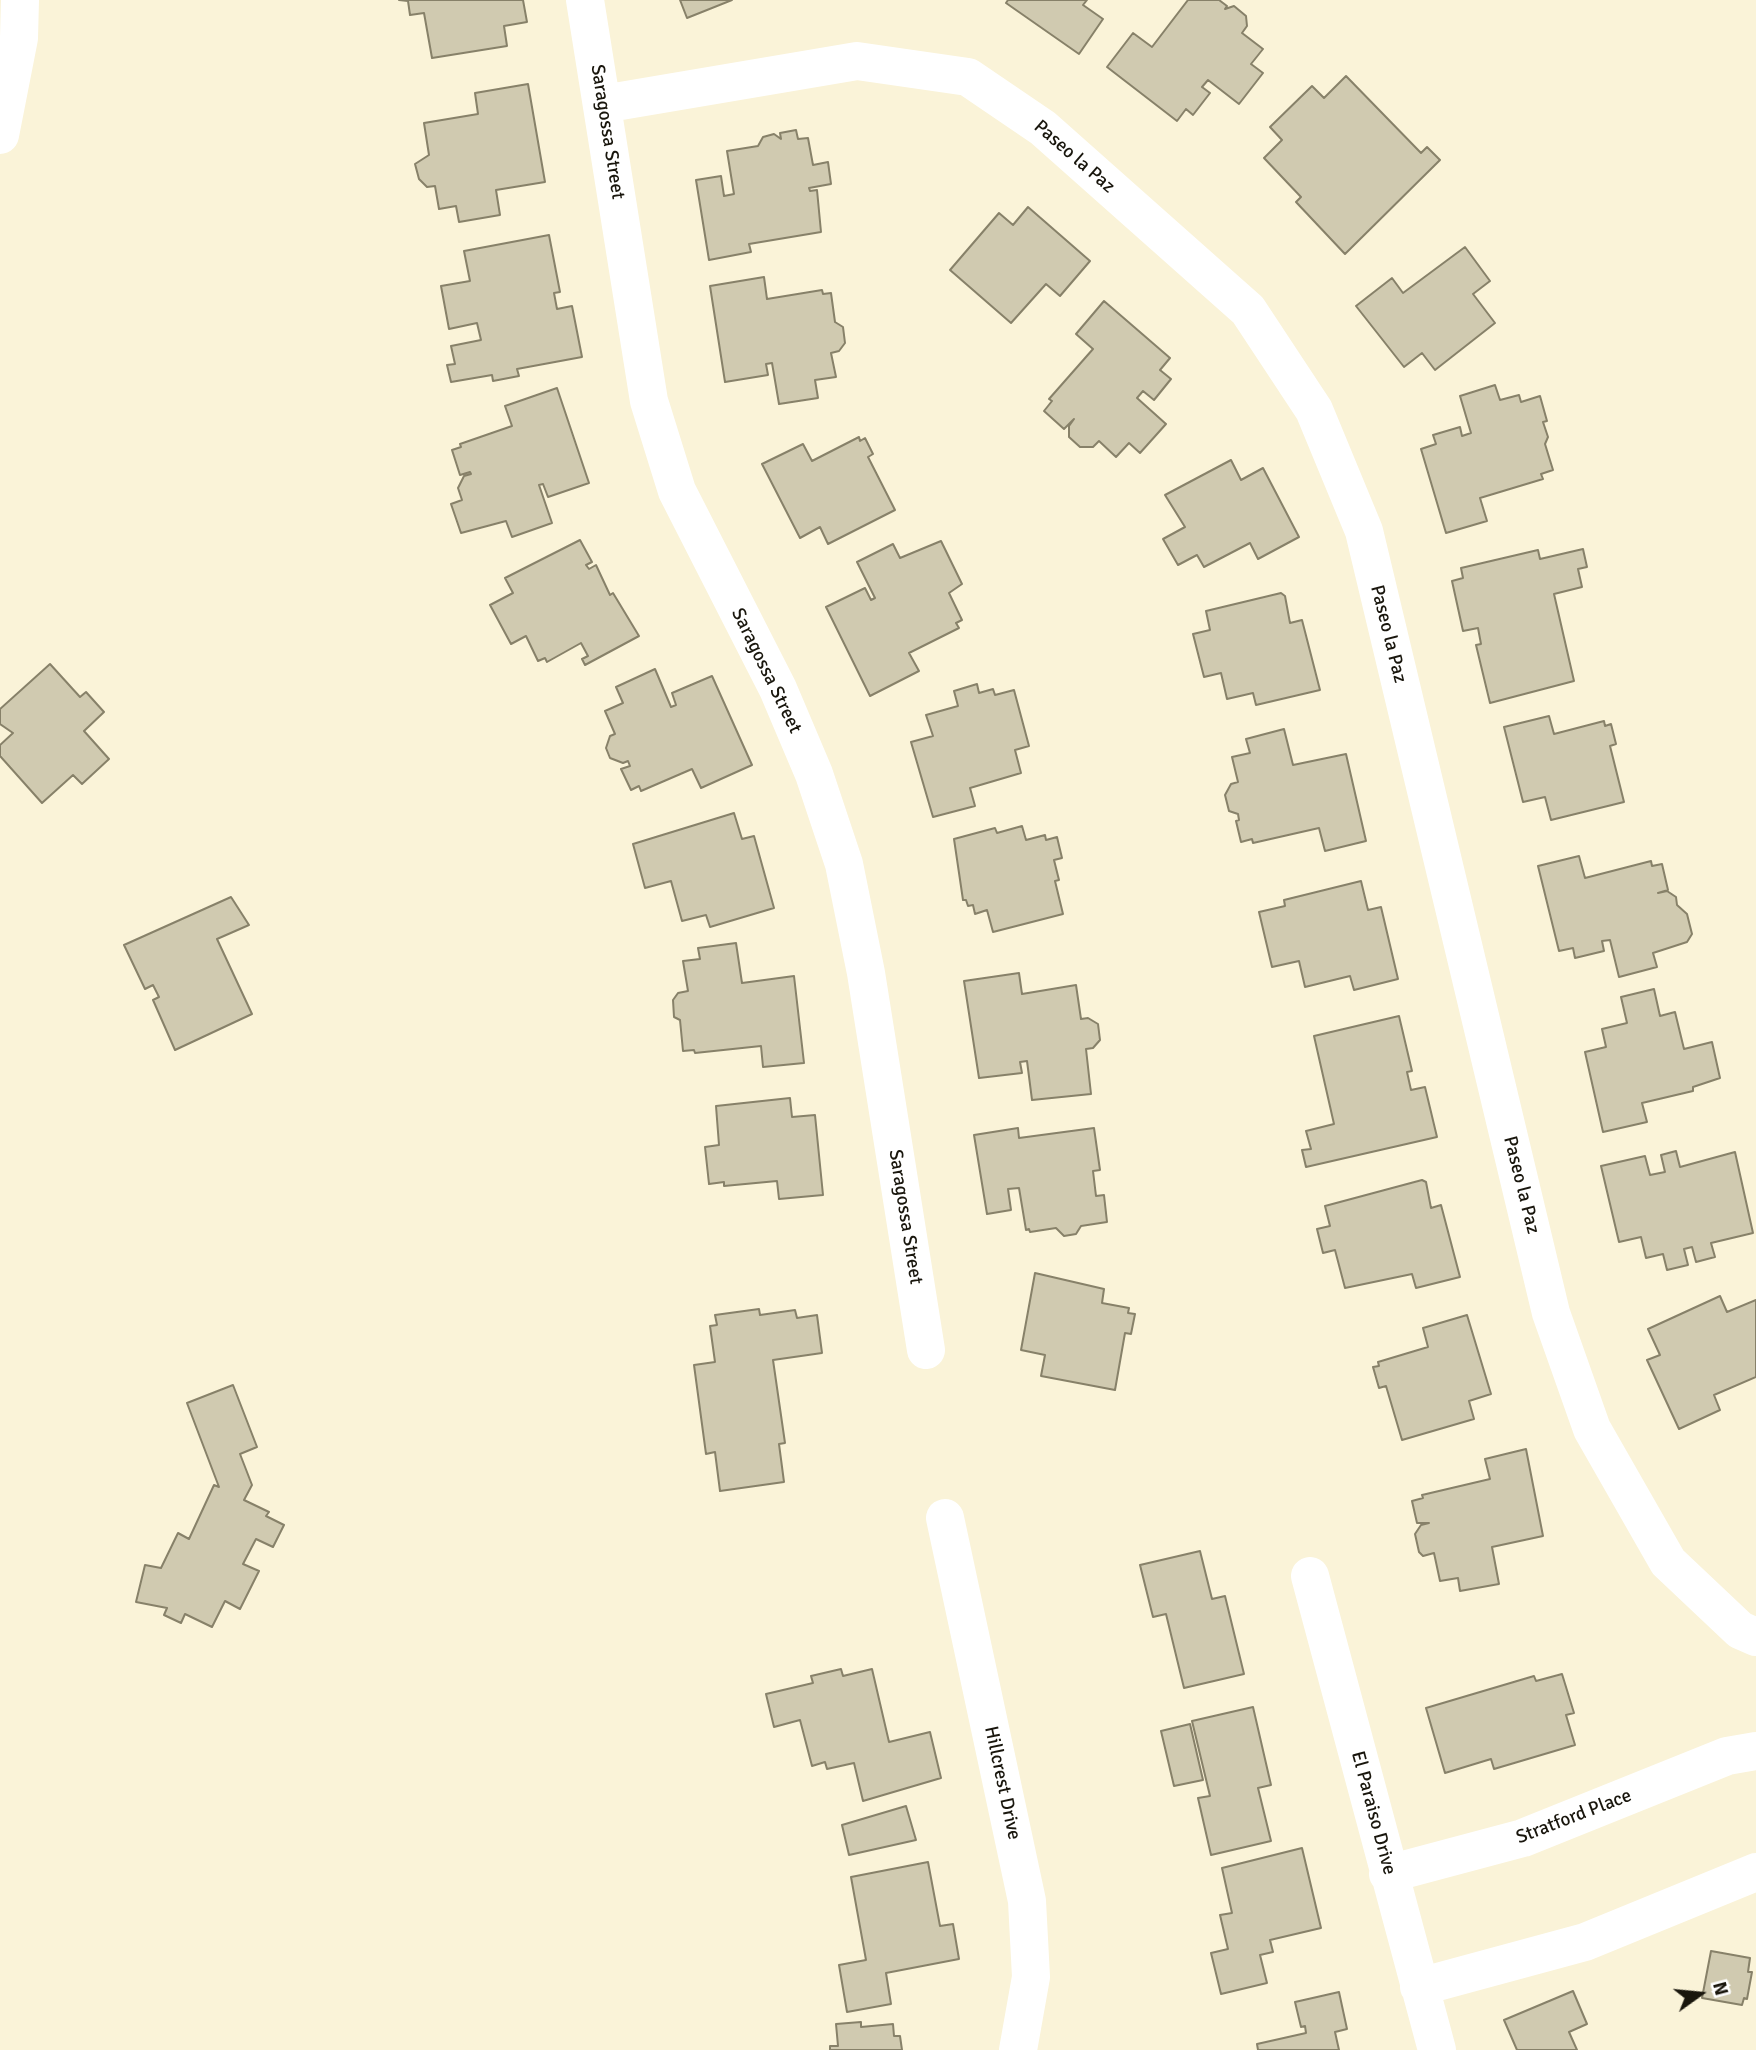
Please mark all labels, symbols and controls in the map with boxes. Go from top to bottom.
street label: Saragossa Street [585,63,629,201]
street label: Paseo la Paz [1029,116,1119,198]
street label: Paseo la Paz [1365,583,1411,685]
street label: Saragossa Street [726,605,806,737]
street label: Paseo la Paz [1498,1134,1544,1236]
street label: Saragossa Street [883,1148,927,1286]
street label: Hillcrest Drive [979,1724,1025,1842]
street label: El Paraiso Drive [1346,1749,1400,1877]
street label: Stratford Place [1513,1785,1635,1849]
north arrow [1665,1959,1735,2029]
text: N [1707,1979,1734,1998]

